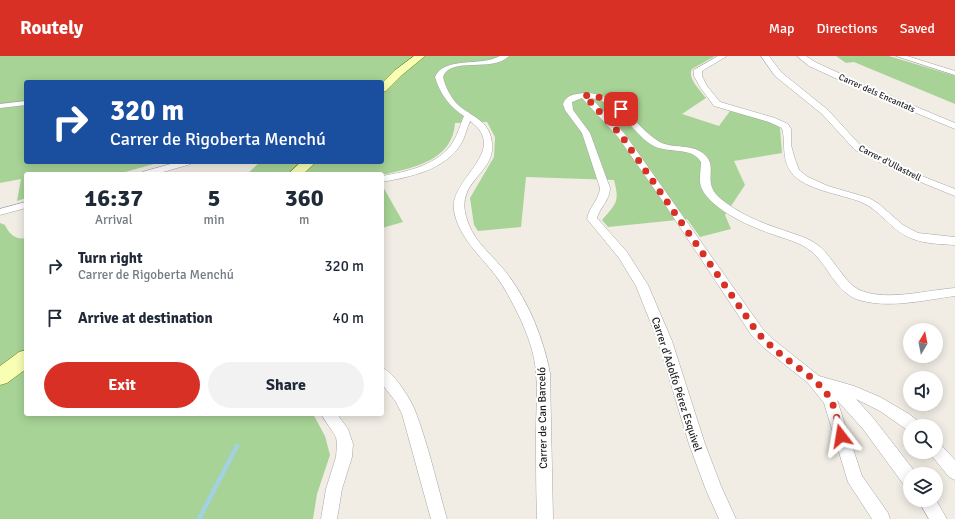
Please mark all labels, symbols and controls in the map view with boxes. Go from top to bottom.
text: Routely [20,16,83,40]
text: Map [769,20,795,37]
text: Directions [817,20,878,37]
text: Saved [900,20,935,37]
street label: Carrer dels Encantats [837,72,917,115]
pin [604,92,638,126]
text: 320 m [110,94,184,128]
icon: right [44,96,96,148]
icon: arrive [610,98,632,120]
text: Carrer de Rigoberta Menchú [110,128,326,150]
street label: Carrer d'Ullastrell [857,143,923,184]
text: 16:37 [84,183,143,213]
text: 5 [208,183,220,213]
text: 360 [285,183,324,213]
text: Arrival [95,212,132,228]
text: min [204,212,225,228]
text: m [299,212,309,228]
text: Turn right [78,249,143,267]
icon: right [44,255,66,277]
text: 320 m [324,257,364,275]
text: Carrer de Rigoberta Menchú [78,267,234,283]
icon: arrive [44,307,66,329]
text: Arrive at destination [78,309,213,327]
text: 40 m [333,309,364,327]
street label: Carrer d'Adolfo Pérez Esquivel [649,315,704,453]
north arrow [903,323,943,363]
map controls [903,323,943,507]
button: Exit [44,362,200,408]
button: Share [208,362,364,408]
street label: Carrer de Can Barceló [535,367,550,469]
button: sound [903,371,943,411]
position arrow [820,415,862,457]
button: search [903,419,943,459]
button: layers [903,467,943,507]

